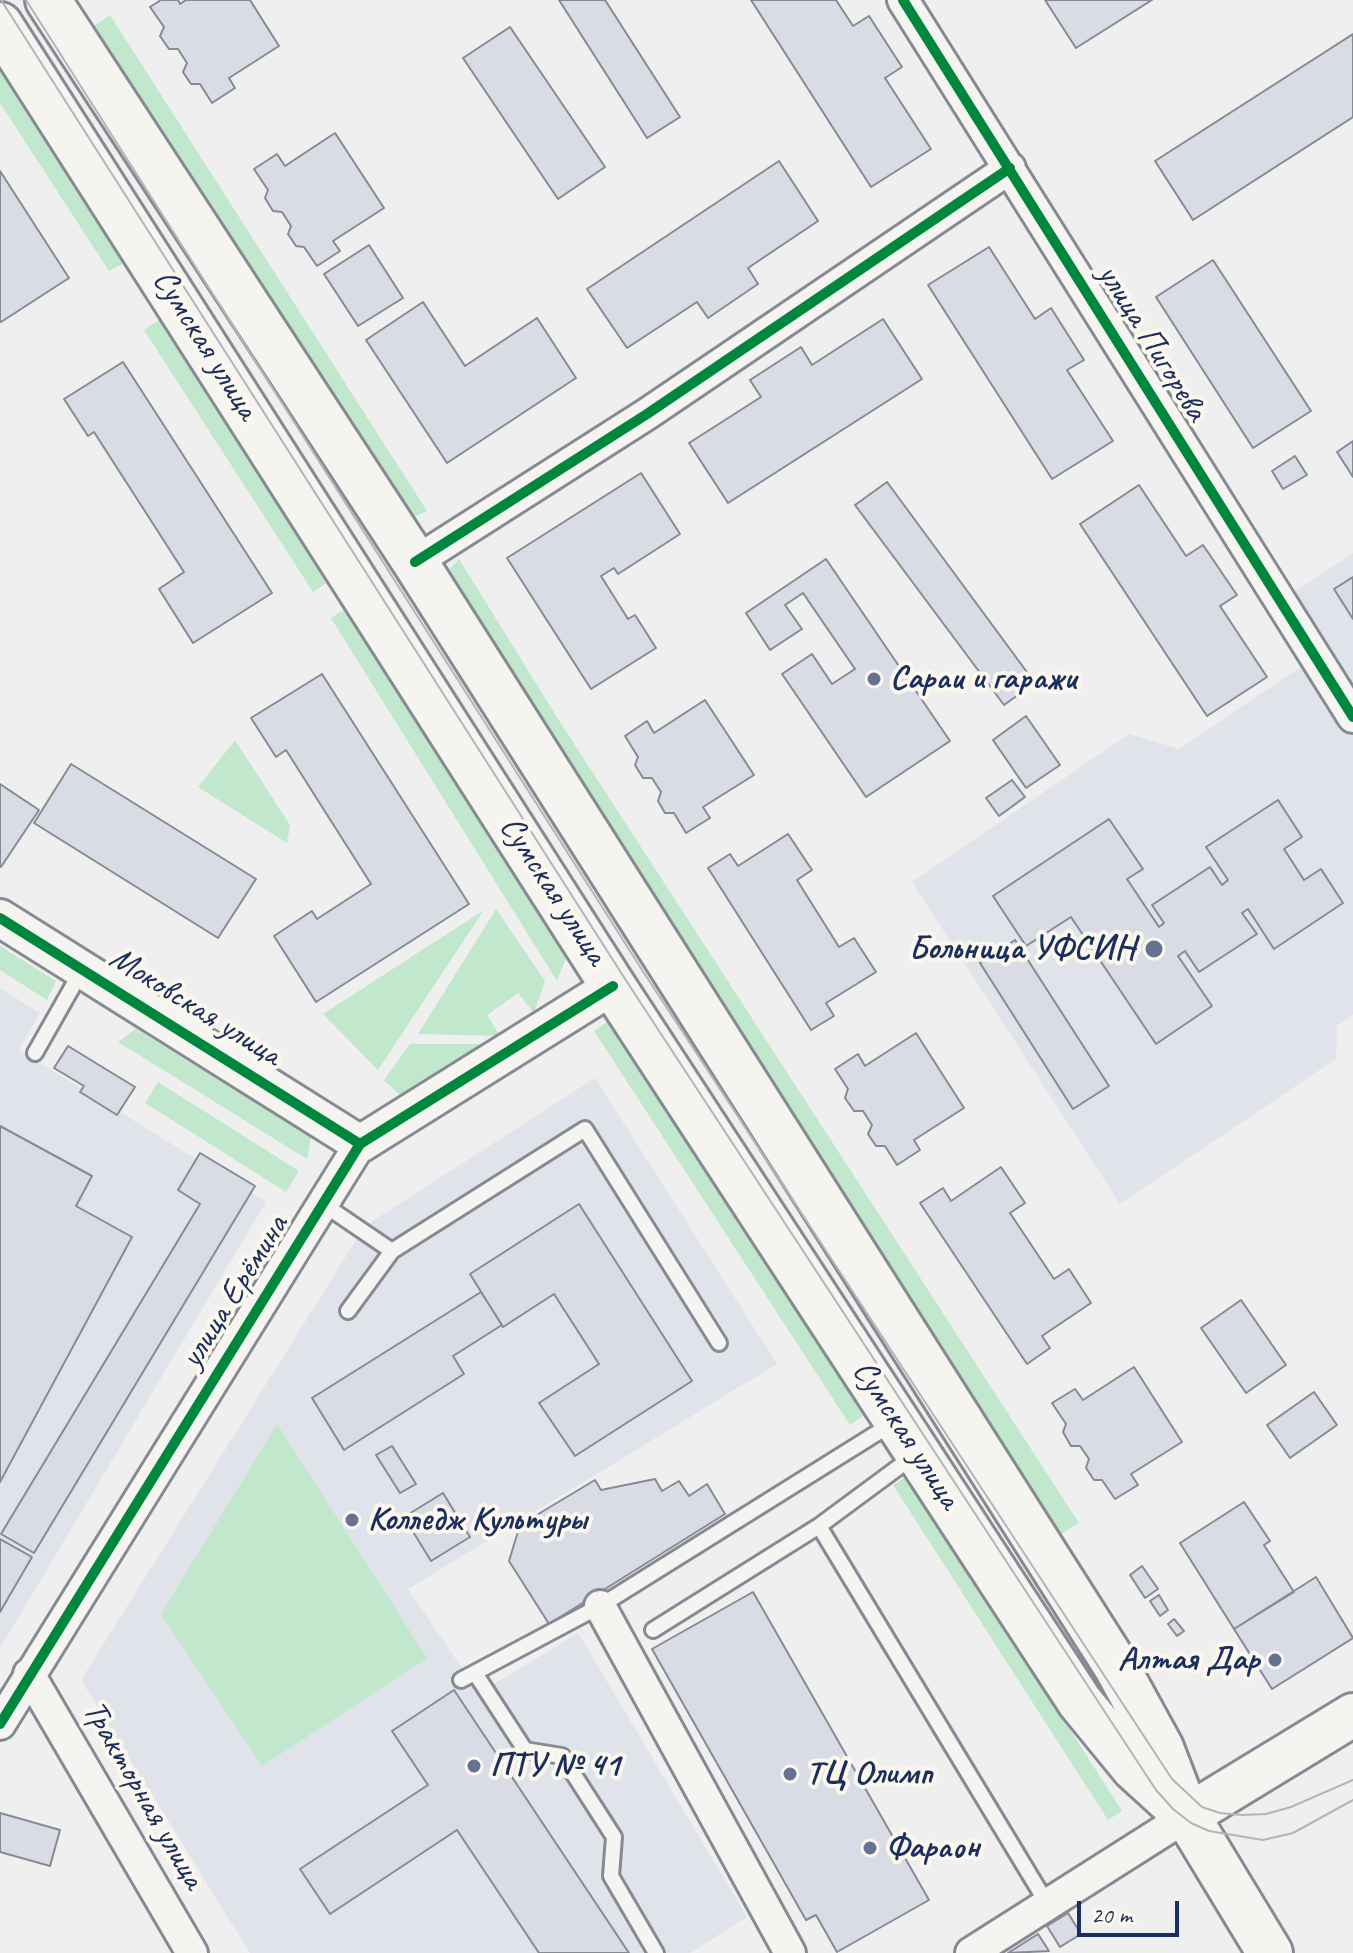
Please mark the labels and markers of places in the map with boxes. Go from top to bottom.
place label: Сараи и гаражи [890,659,1076,699]
marker: Сараи и гаражи [865,670,883,688]
place label: Больница УФСИН [909,929,1136,969]
marker: Больница УФСИН [1143,938,1165,960]
place label: Колледж Культуры [368,1500,587,1540]
marker: Колледж Культуры [343,1511,361,1529]
place label: Алтая Дар [1118,1640,1259,1680]
marker: Алтая Дар [1266,1651,1284,1669]
place label: ПТУ № 41 [490,1746,620,1786]
place label: ТЦ Олимп [806,1754,933,1794]
marker: ПТУ № 41 [465,1757,483,1775]
marker: ТЦ Олимп [781,1765,799,1783]
place label: Фараон [886,1828,980,1868]
marker: Фараон [861,1839,879,1857]

